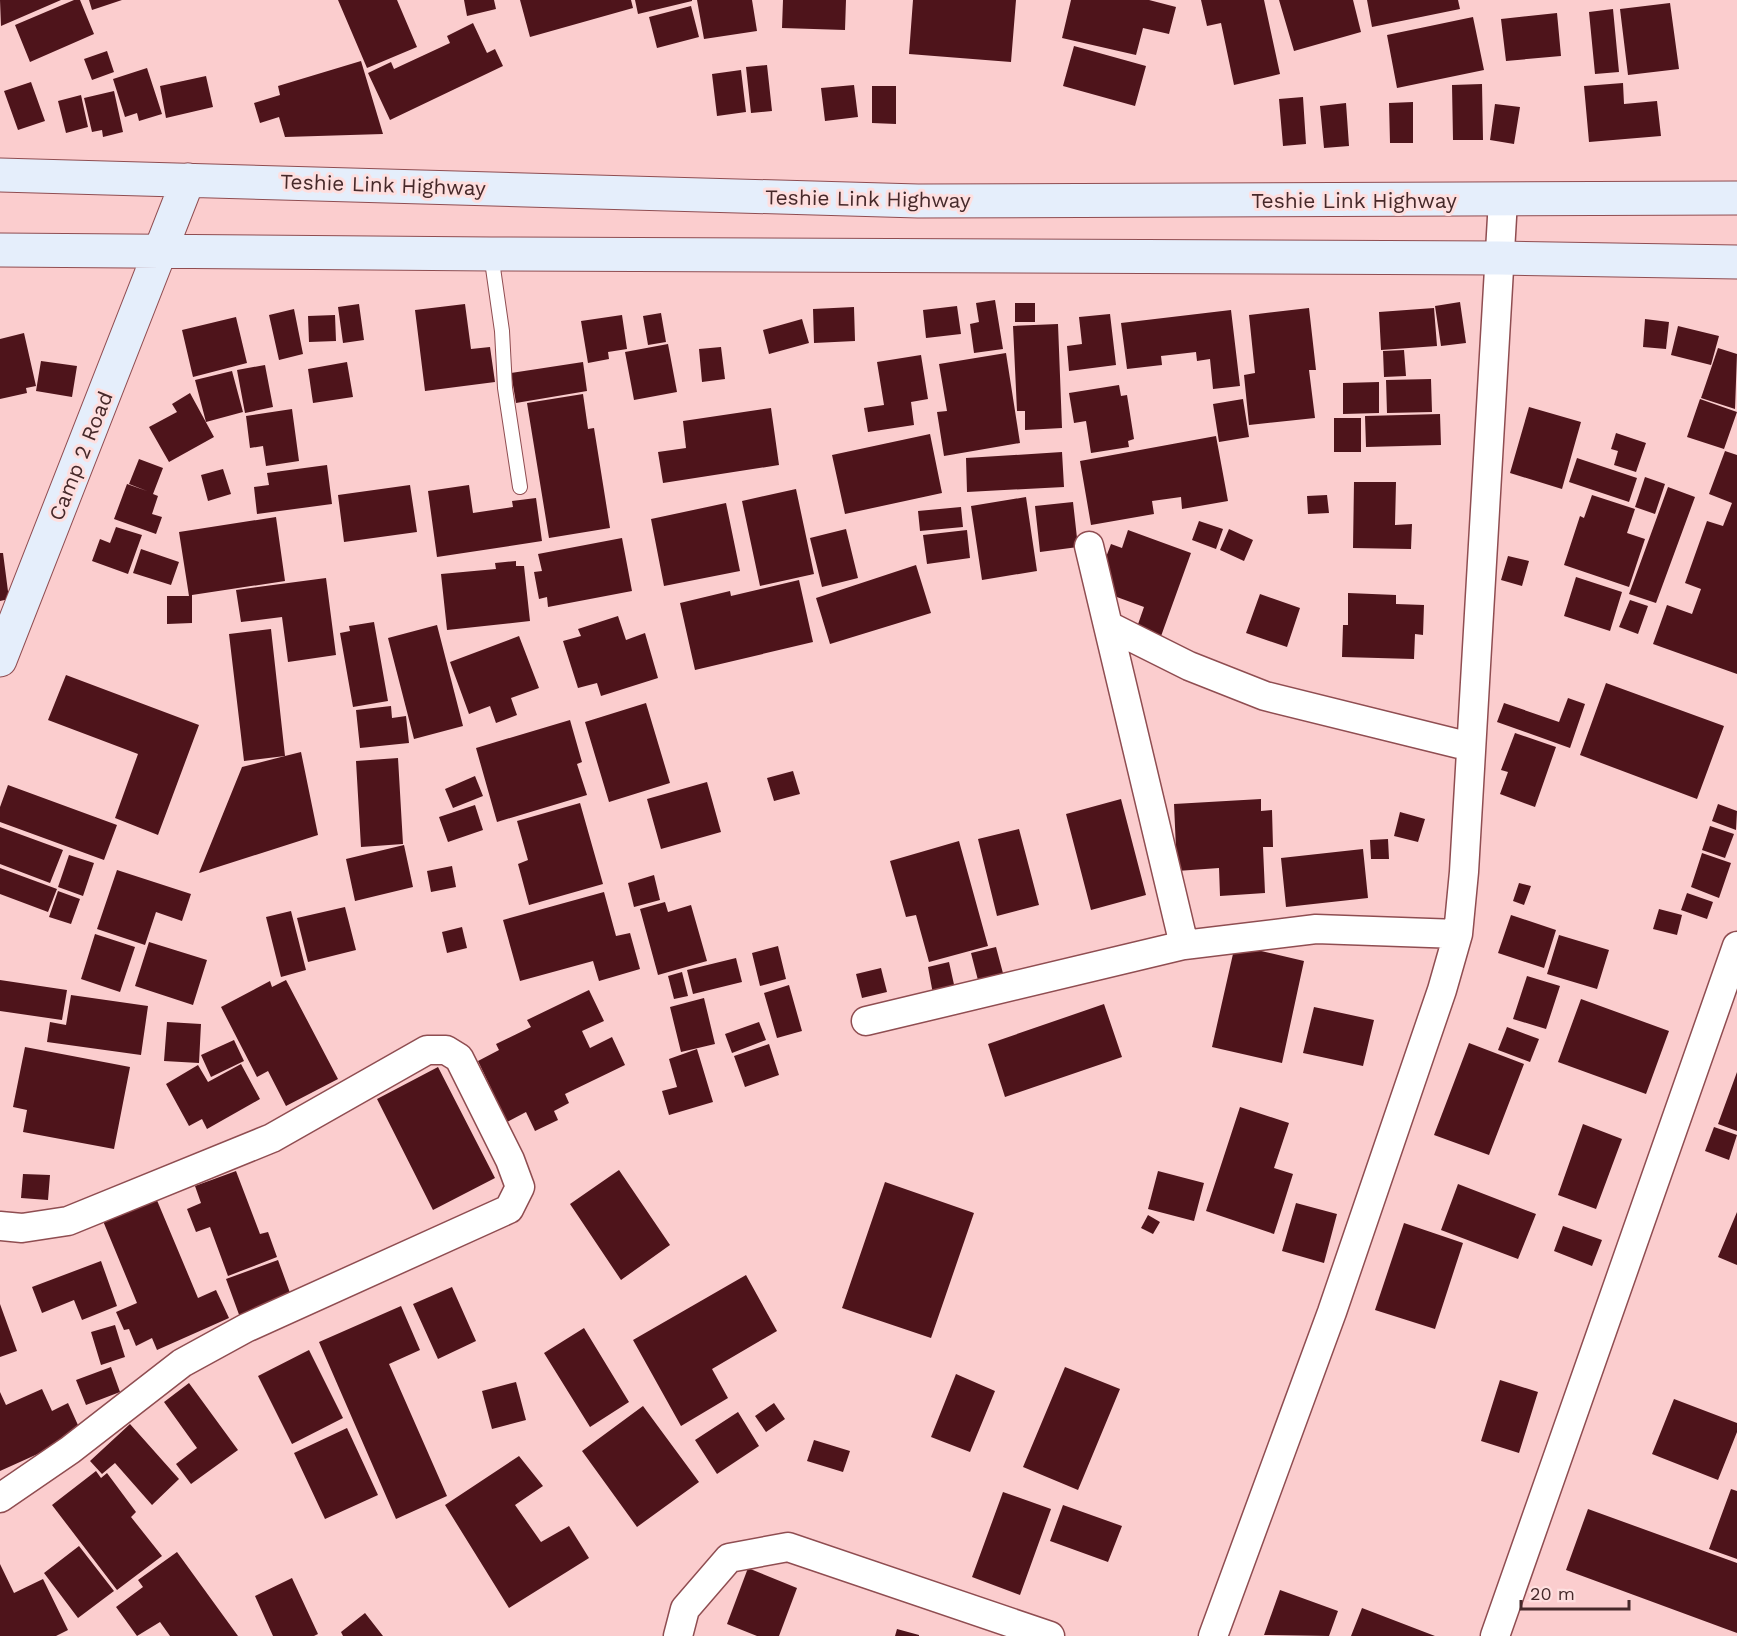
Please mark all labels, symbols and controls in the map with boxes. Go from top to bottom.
street label: Teshie Link Highway [280,168,486,201]
street label: Teshie Link Highway [765,184,971,213]
street label: Teshie Link Highway [1251,188,1457,213]
street label: Camp 2 Road [43,387,118,524]
scale bar [1521,1573,1629,1611]
text: 20 m [1530,1583,1575,1604]

